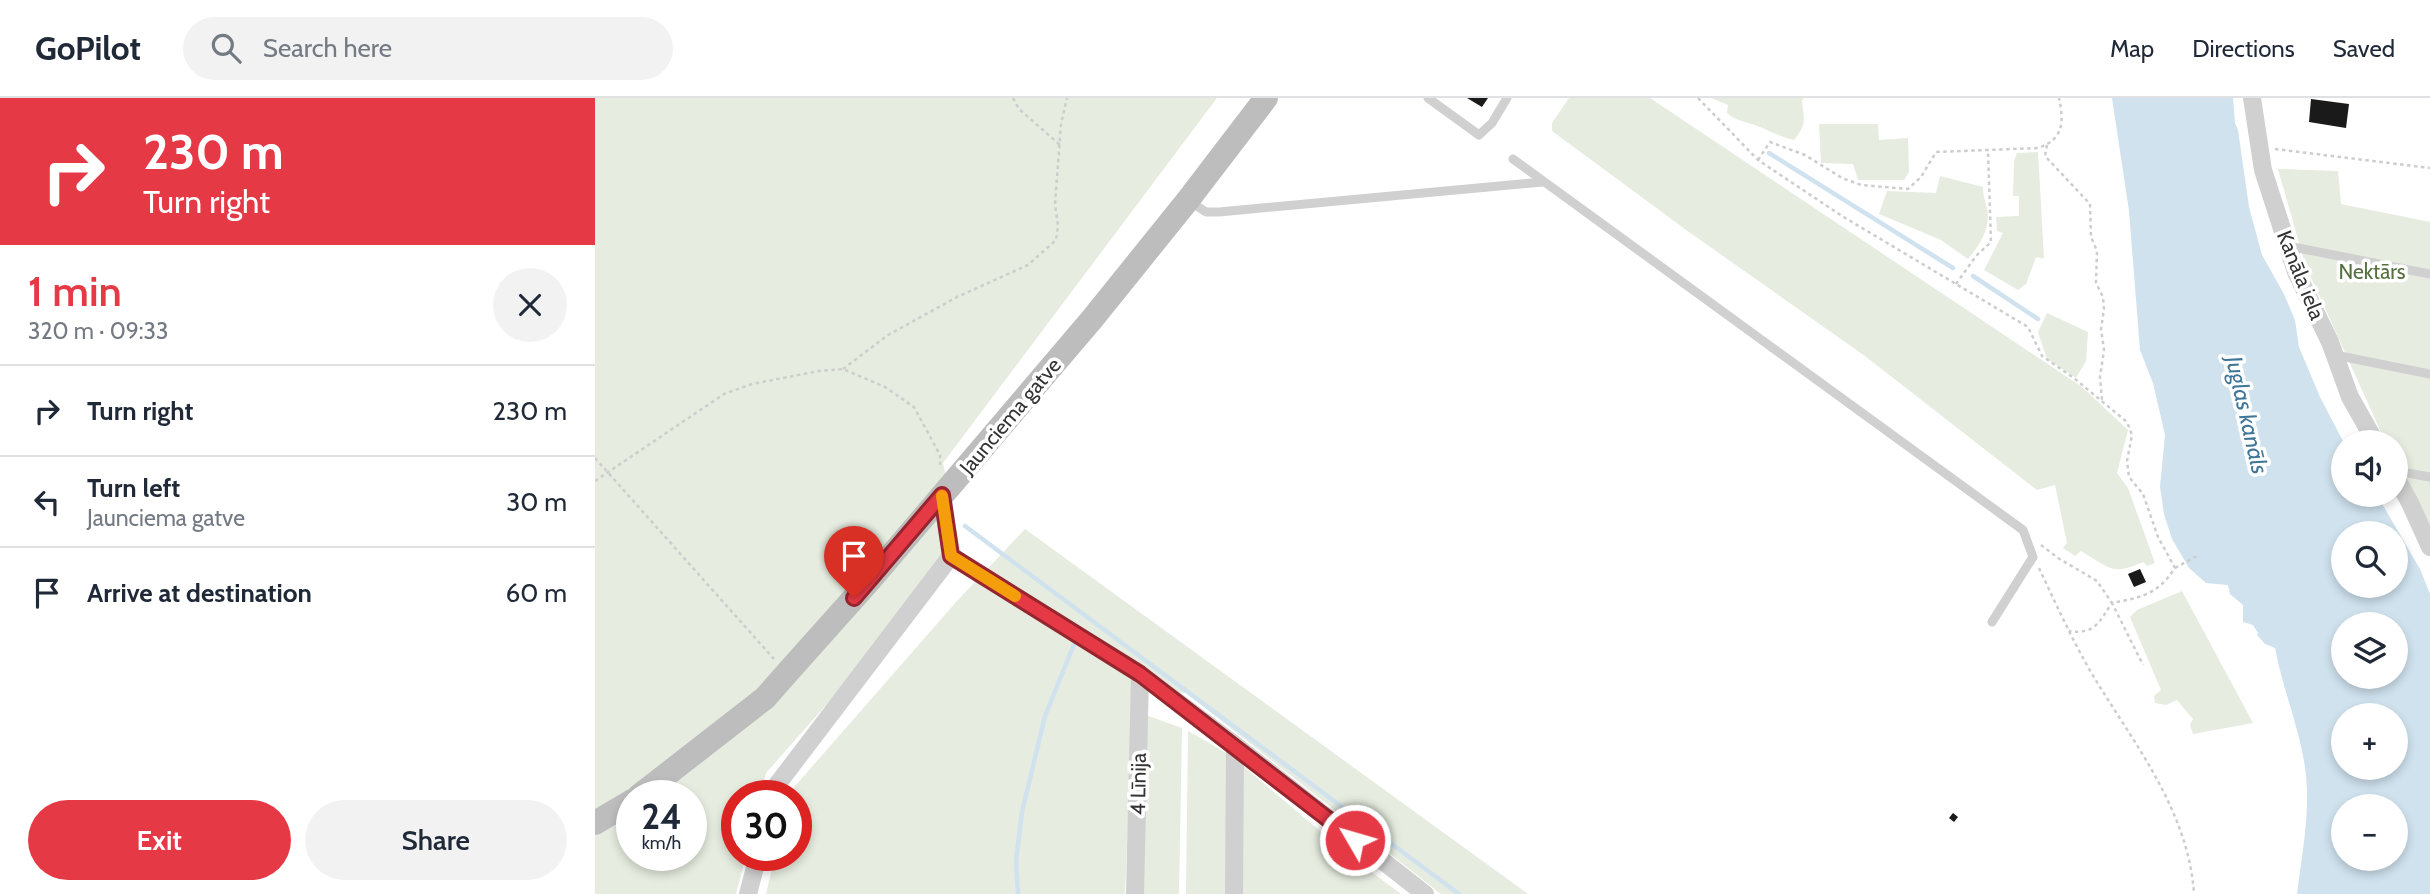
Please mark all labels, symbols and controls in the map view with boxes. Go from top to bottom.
search box [183,17,673,80]
text: GoPilot [35,28,141,68]
icon: search [207,29,245,67]
text: Search here [263,32,392,64]
text: Map [2110,34,2154,63]
text: Directions [2192,34,2295,63]
text: Saved [2333,34,2395,63]
text: 230 m [143,122,284,181]
icon: right [28,126,119,217]
text: Turn right [143,182,270,221]
street label: Kanāla iela [2272,227,2330,323]
park label: Nektārs [2338,259,2406,284]
text: 1 min [28,265,122,317]
button: close [493,268,567,342]
text: 320 m · 09:33 [28,317,169,345]
water label: Juglas kanāls [2219,351,2274,477]
street label: Jaunciema gatve [953,353,1066,480]
icon: right [28,392,66,430]
text: Turn right [87,395,193,427]
text: 230 m [493,395,567,427]
map controls [2331,430,2408,871]
button: sound [2331,430,2408,507]
text: Turn left [87,472,180,504]
icon: left [28,483,66,521]
text: 30 m [506,486,567,518]
text: Jaunciema gatve [87,504,245,532]
button: search [2331,521,2408,598]
pin [824,526,884,598]
icon: arrive [835,537,873,575]
icon: arrive [28,574,66,612]
text: Arrive at destination [87,577,312,609]
text: 60 m [505,577,567,609]
button: layers [2331,612,2408,689]
button: + [2331,703,2408,780]
street label: 4 Līnija [1125,753,1152,816]
speed limit sign: 30 [721,780,812,871]
button: − [2331,794,2408,871]
text: 24 [641,795,682,838]
button: Exit [28,800,291,880]
button: Share [305,800,567,880]
position arrow [1318,803,1392,877]
text: km/h [642,832,681,854]

